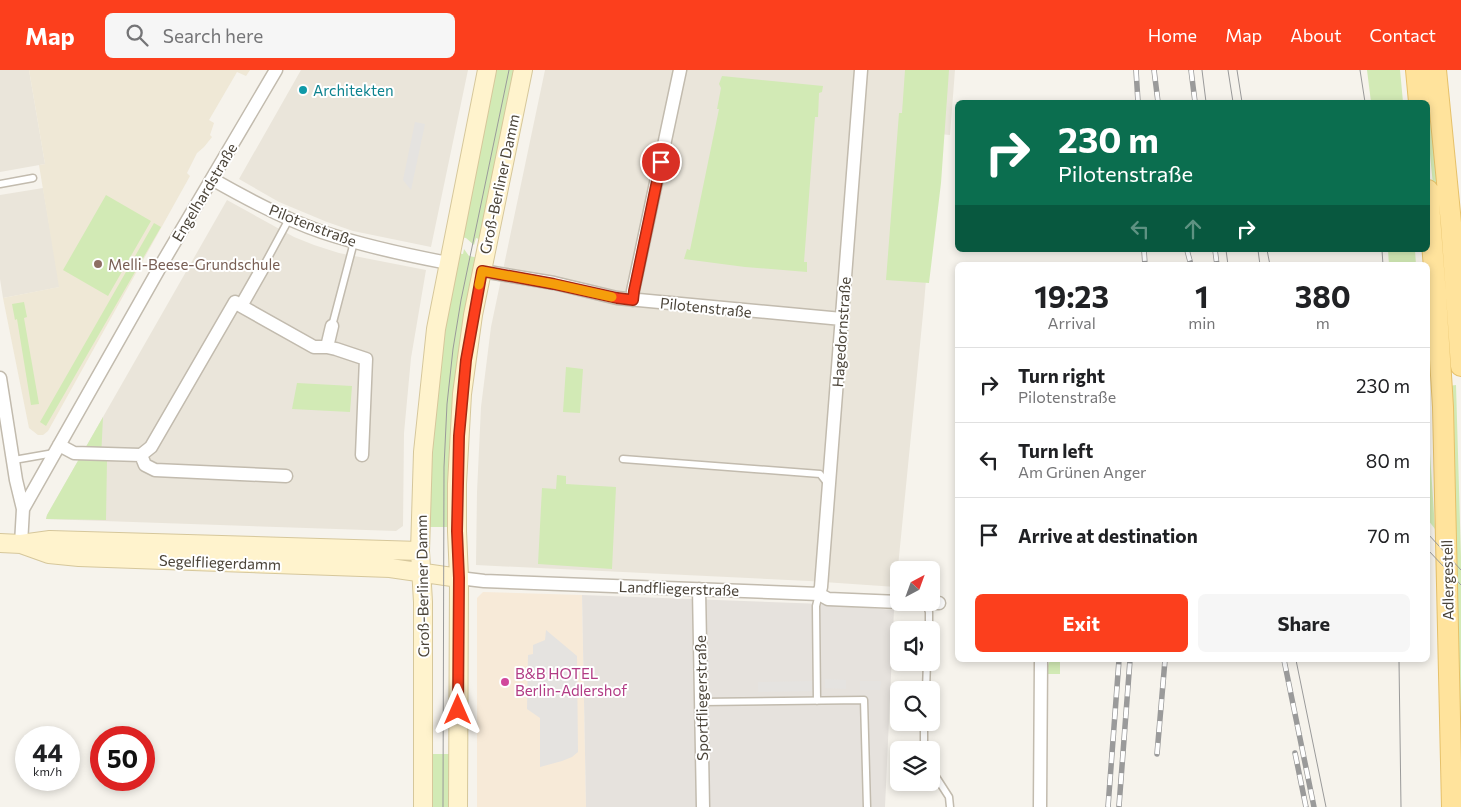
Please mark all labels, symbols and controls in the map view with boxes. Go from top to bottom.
search box [105,13,455,58]
text: Map [25,21,75,50]
icon: search [123,21,151,49]
text: Search here [163,24,263,47]
text: Home [1148,24,1197,46]
text: Map [1225,24,1262,46]
text: About [1290,24,1342,46]
text: Contact [1370,24,1436,46]
place label: Architekten [313,81,394,99]
marker: Architekten [297,84,309,96]
street label: Groß-Berliner Damm [475,112,523,256]
text: 230 m [1058,117,1159,160]
icon: right [975,120,1040,185]
street label: Engelhardstraße [168,139,241,244]
pin [640,141,682,183]
icon: arrive [647,148,675,176]
text: Pilotenstraße [1058,160,1193,187]
street label: Pilotenstraße [267,200,359,250]
icon: left [1126,215,1154,243]
icon: ahead [1179,215,1207,243]
icon: right [1232,215,1260,243]
place label: Melli-Beese-Grundschule [108,255,280,273]
marker: Melli-Beese-Grundschule [92,258,104,270]
street label: Hagedornstraße [828,276,854,388]
text: 19:23 [1034,277,1109,314]
text: 1 [1195,277,1209,314]
text: 380 [1295,277,1351,314]
street label: Pilotenstraße [659,293,753,321]
text: Arrival [1047,313,1096,332]
text: min [1188,313,1215,332]
text: m [1316,313,1330,332]
text: Turn right [1018,364,1105,387]
icon: right [975,371,1003,399]
text: 230 m [1356,374,1410,397]
text: Pilotenstraße [1018,387,1116,406]
text: Turn left [1018,439,1093,462]
icon: left [975,446,1003,474]
text: 80 m [1366,449,1410,472]
text: Am Grünen Anger [1018,462,1147,481]
street label: Groß-Berliner Damm [412,515,432,657]
icon: arrive [975,521,1003,549]
text: Arrive at destination [1018,524,1198,547]
text: 70 m [1367,524,1410,547]
street label: Adlergestell [1437,540,1457,620]
street label: Segelfliegerdamm [159,551,281,573]
north arrow [890,561,940,611]
map controls [890,561,940,791]
street label: Landfliegerstraße [618,577,740,599]
button: Exit [975,594,1188,652]
button: Share [1198,594,1410,652]
button: sound [890,621,940,671]
street label: Sportfliegerstraße [691,635,711,761]
place label: B&B HOTEL Berlin-Adlershof [515,664,627,699]
marker: B&B HOTEL Berlin-Adlershof [499,676,511,688]
button: search [890,681,940,731]
position arrow [431,683,483,735]
speed limit sign: 50 [90,726,155,791]
text: 44 [32,737,63,767]
button: layers [890,741,940,791]
text: km/h [33,764,62,778]

